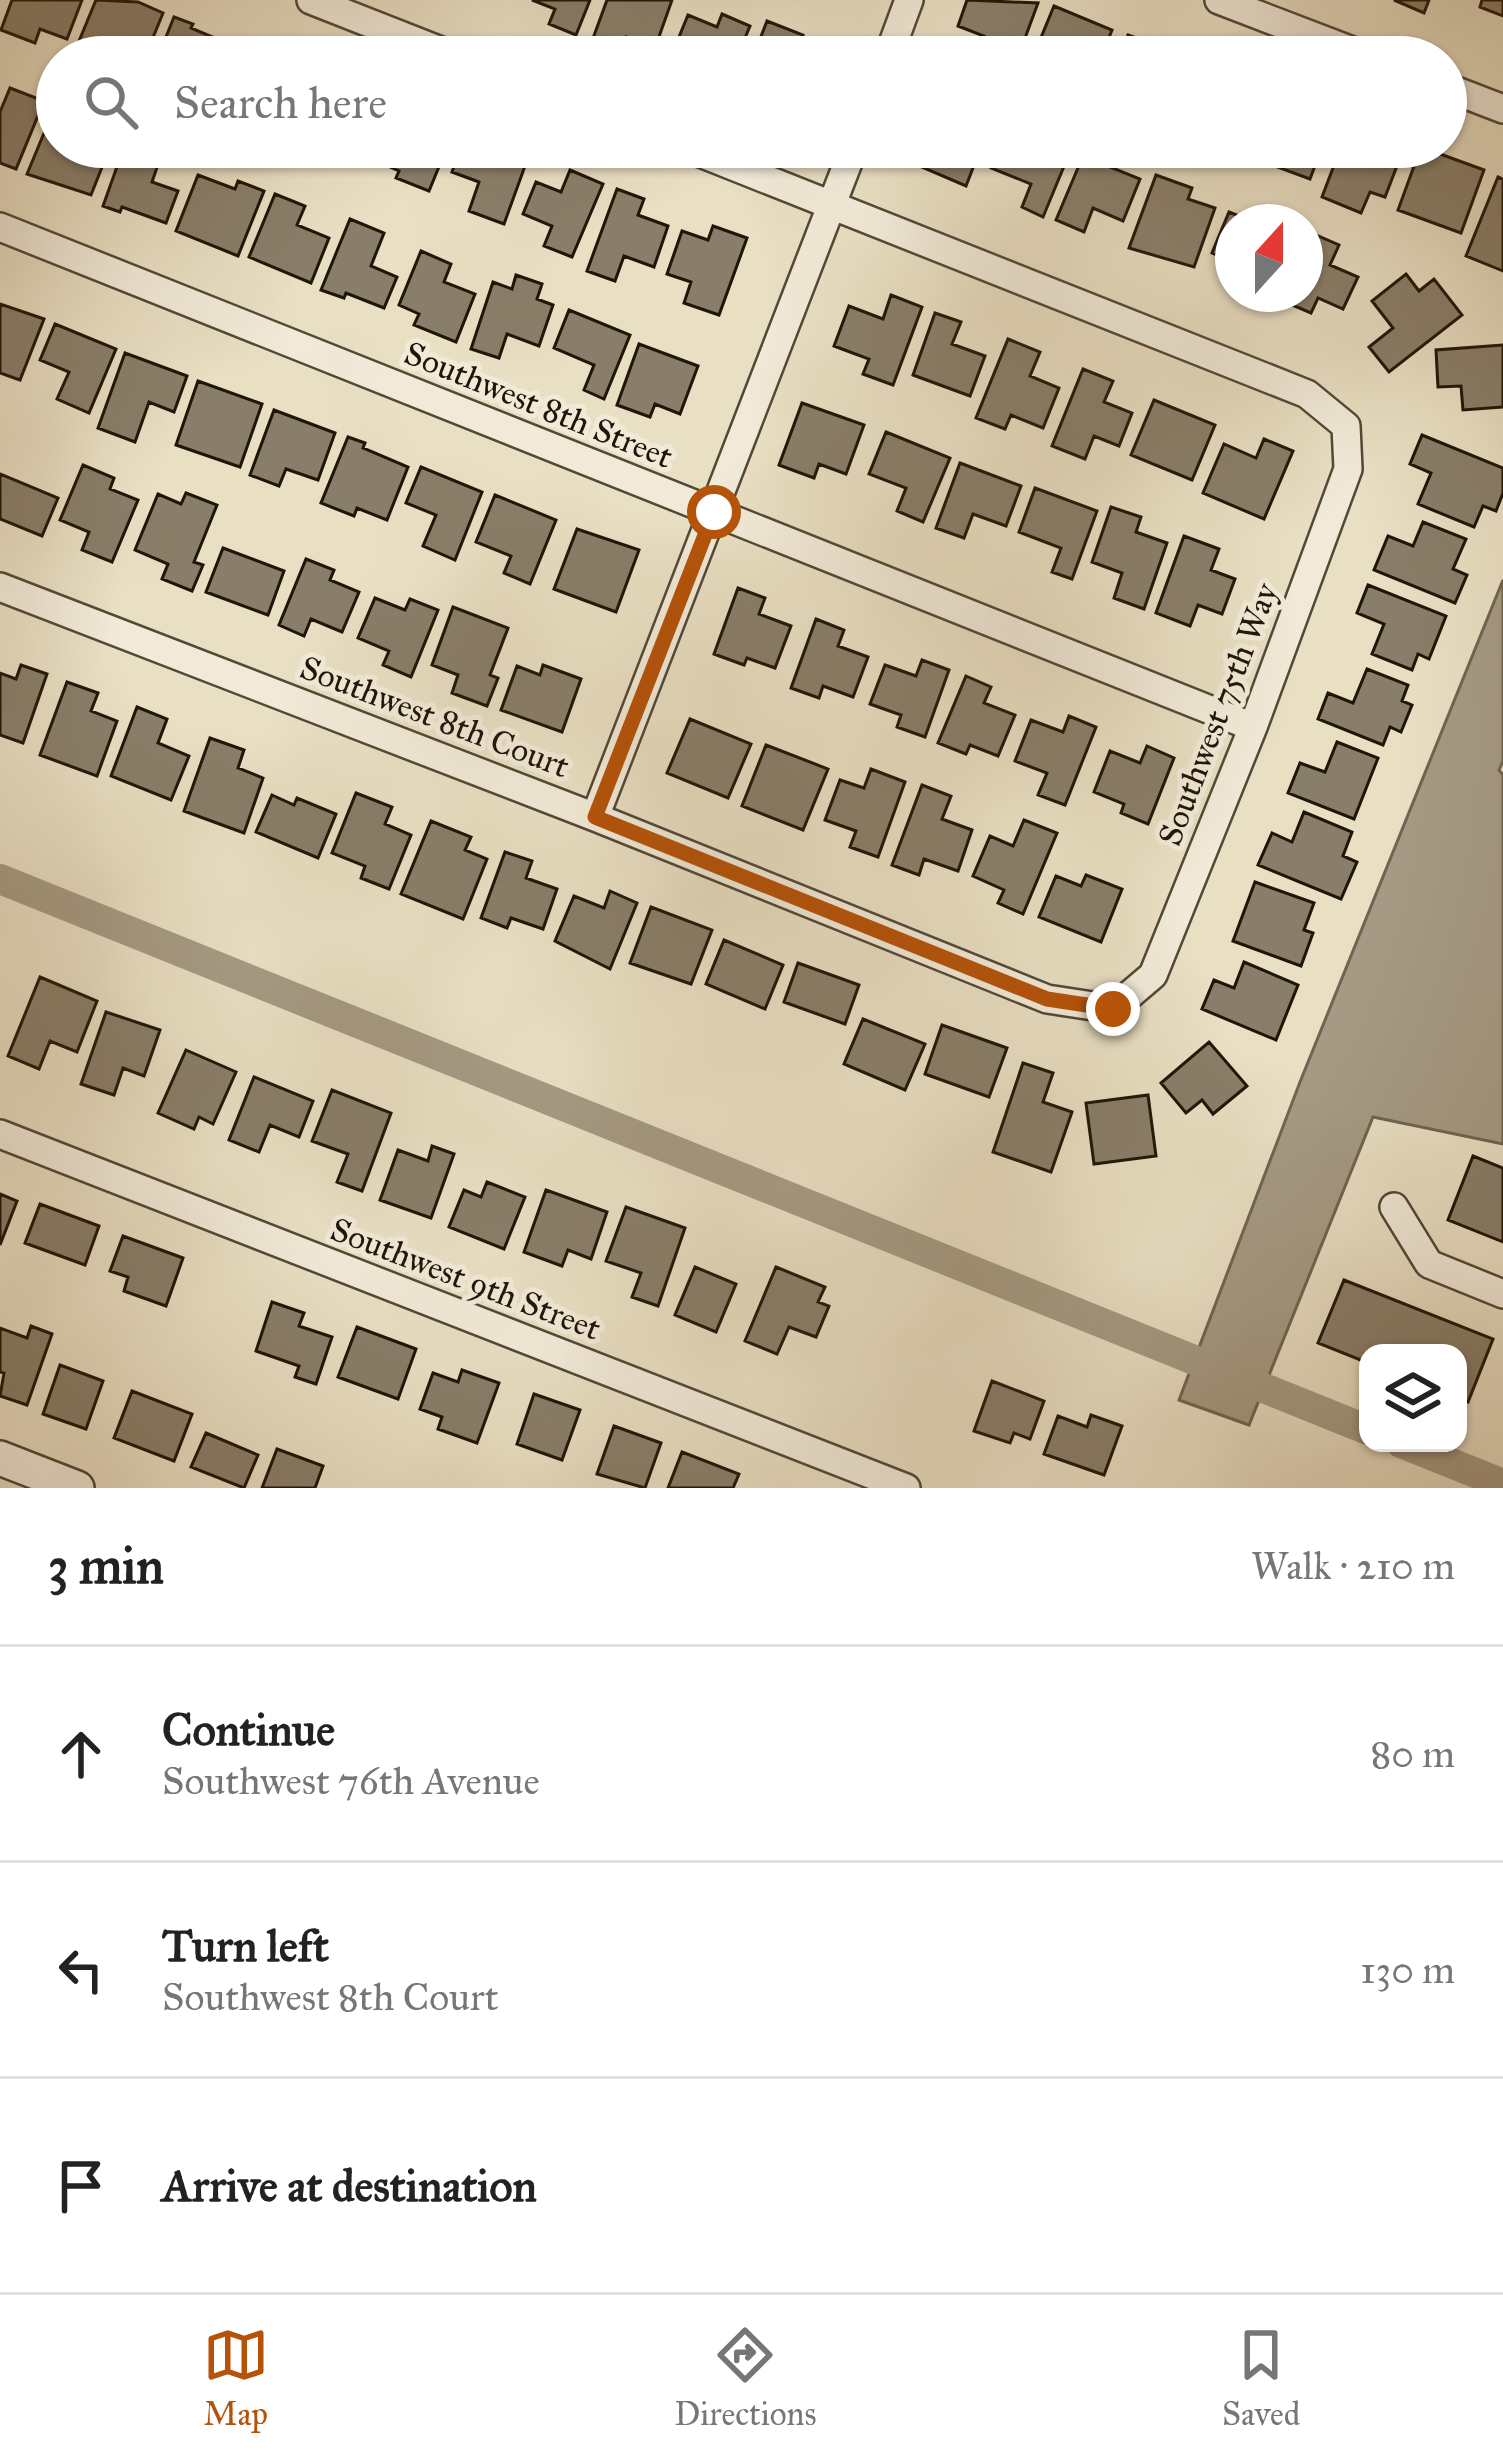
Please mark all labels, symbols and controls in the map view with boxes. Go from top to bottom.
search box [36,36,1467,168]
icon: search [78,69,144,135]
text: Search here [174,75,387,130]
north arrow [1215,204,1323,312]
street label: Southwest 8th Street [399,333,679,477]
route start [687,485,741,539]
street label: Southwest 75th Way [1149,577,1287,851]
street label: Southwest 8th Court [295,647,575,787]
route end [1086,982,1140,1036]
street label: Southwest 9th Street [325,1209,607,1350]
map controls [1359,1344,1467,1452]
button: layers [1359,1344,1467,1452]
text: 3 min [48,1535,164,1597]
text: Walk · 210 m [1251,1542,1455,1590]
text: Continue [162,1702,335,1757]
icon: ahead [48,1721,114,1787]
text: 80 m [1370,1730,1455,1778]
text: Southwest 76th Avenue [162,1757,540,1805]
text: Turn left [162,1918,329,1973]
icon: left [48,1937,114,2003]
text: 130 m [1360,1946,1455,1994]
text: Southwest 8th Court [162,1973,498,2021]
icon: arrive [48,2153,114,2219]
text: Arrive at destination [162,2158,537,2213]
tab: Map [203,2322,269,2434]
tab: Directions [674,2322,816,2434]
tab: Saved [1222,2322,1300,2434]

